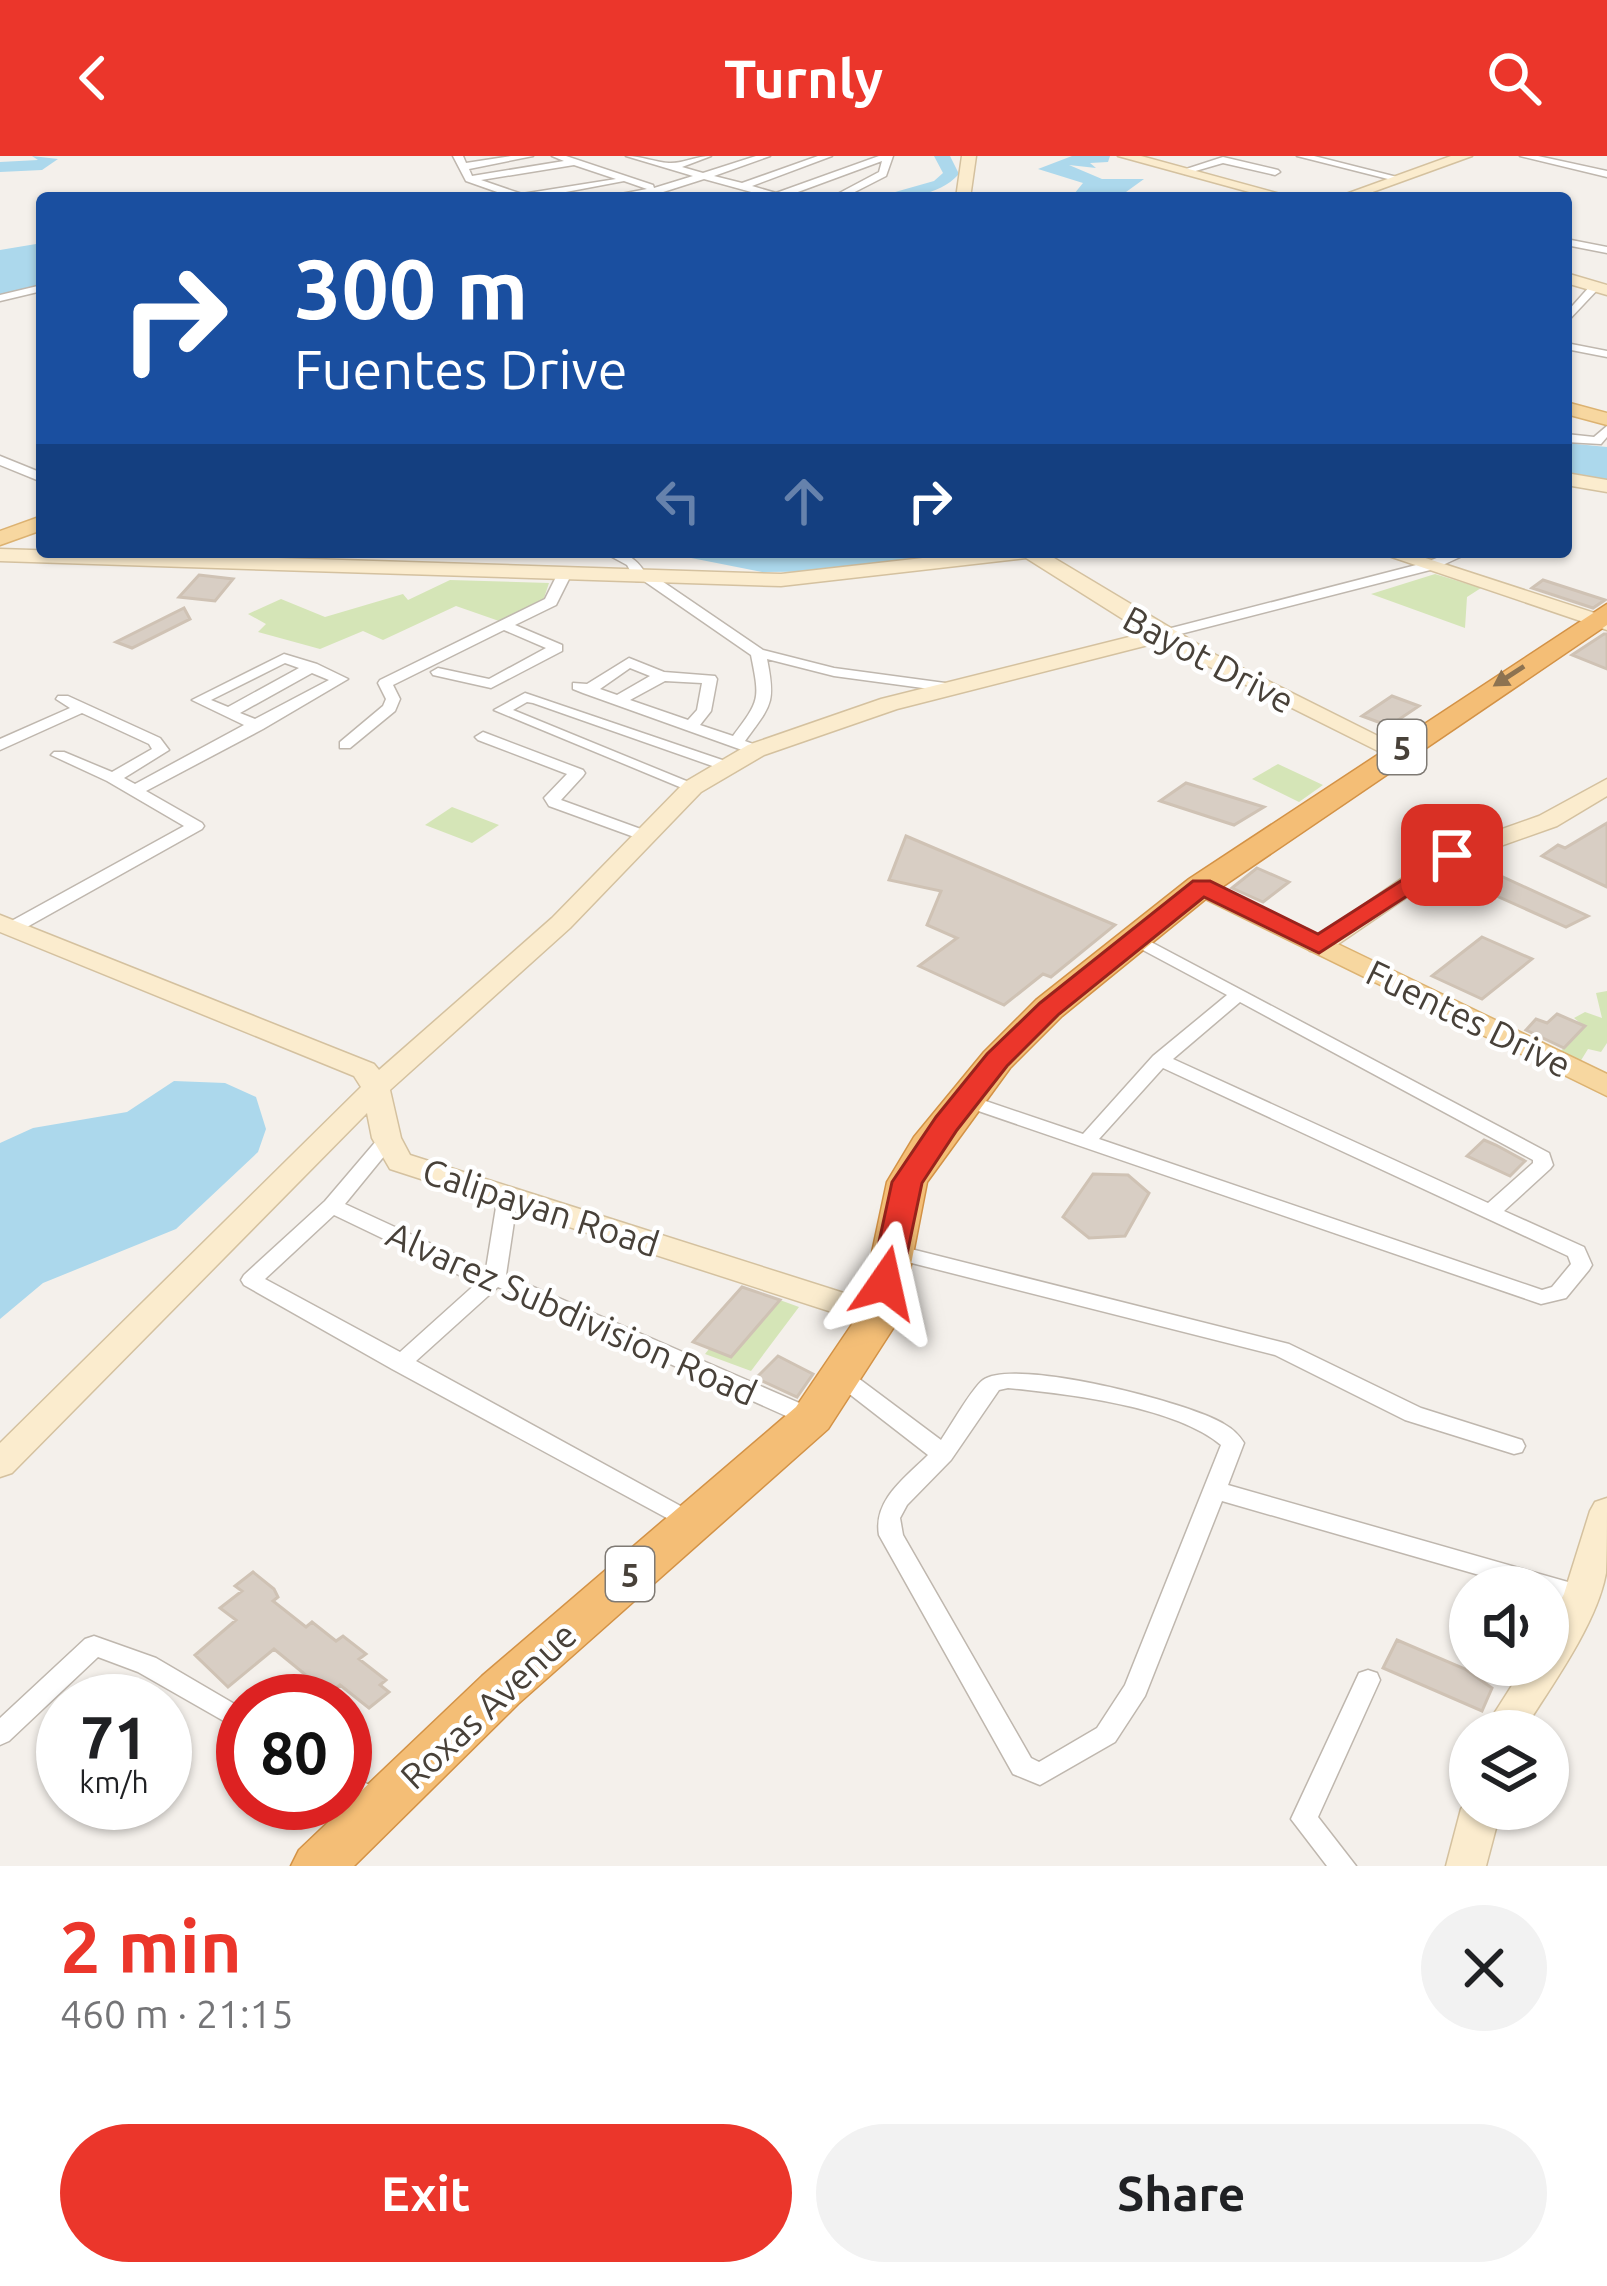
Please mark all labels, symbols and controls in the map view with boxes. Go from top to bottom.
icon: back [60,45,126,111]
icon: search [1481,45,1547,111]
text: Turnly [724,48,883,108]
icon: right [96,240,252,396]
text: 300 m [294,241,528,335]
text: Fuentes Drive [294,339,627,399]
icon: left [645,468,711,534]
icon: ahead [771,468,837,534]
icon: right [897,468,963,534]
street label: Bayot Drive [1117,597,1301,721]
one-way arrow [1493,665,1526,687]
road number: 5 [1378,720,1426,774]
pin [1401,804,1503,906]
icon: arrive [1419,822,1485,888]
street label: Fuentes Drive [1360,951,1578,1085]
street label: Calipayan Road [418,1150,664,1264]
street label: Alvarez Subdivision Road [381,1213,763,1413]
position arrow [822,1220,948,1346]
road number: 5 [606,1547,654,1601]
map controls [1449,1566,1569,1830]
button: sound [1449,1566,1569,1686]
street label: Roxas Avenue [392,1613,584,1797]
speed limit sign: 80 [216,1674,372,1830]
text: 71 [80,1703,148,1770]
button: layers [1449,1710,1569,1830]
text: km/h [79,1765,149,1799]
button: close [1421,1905,1547,2031]
text: 2 min [60,1906,242,1987]
text: 460 m · 21:15 [60,1992,294,2035]
button: Exit [60,2124,792,2262]
button: Share [816,2124,1547,2262]

